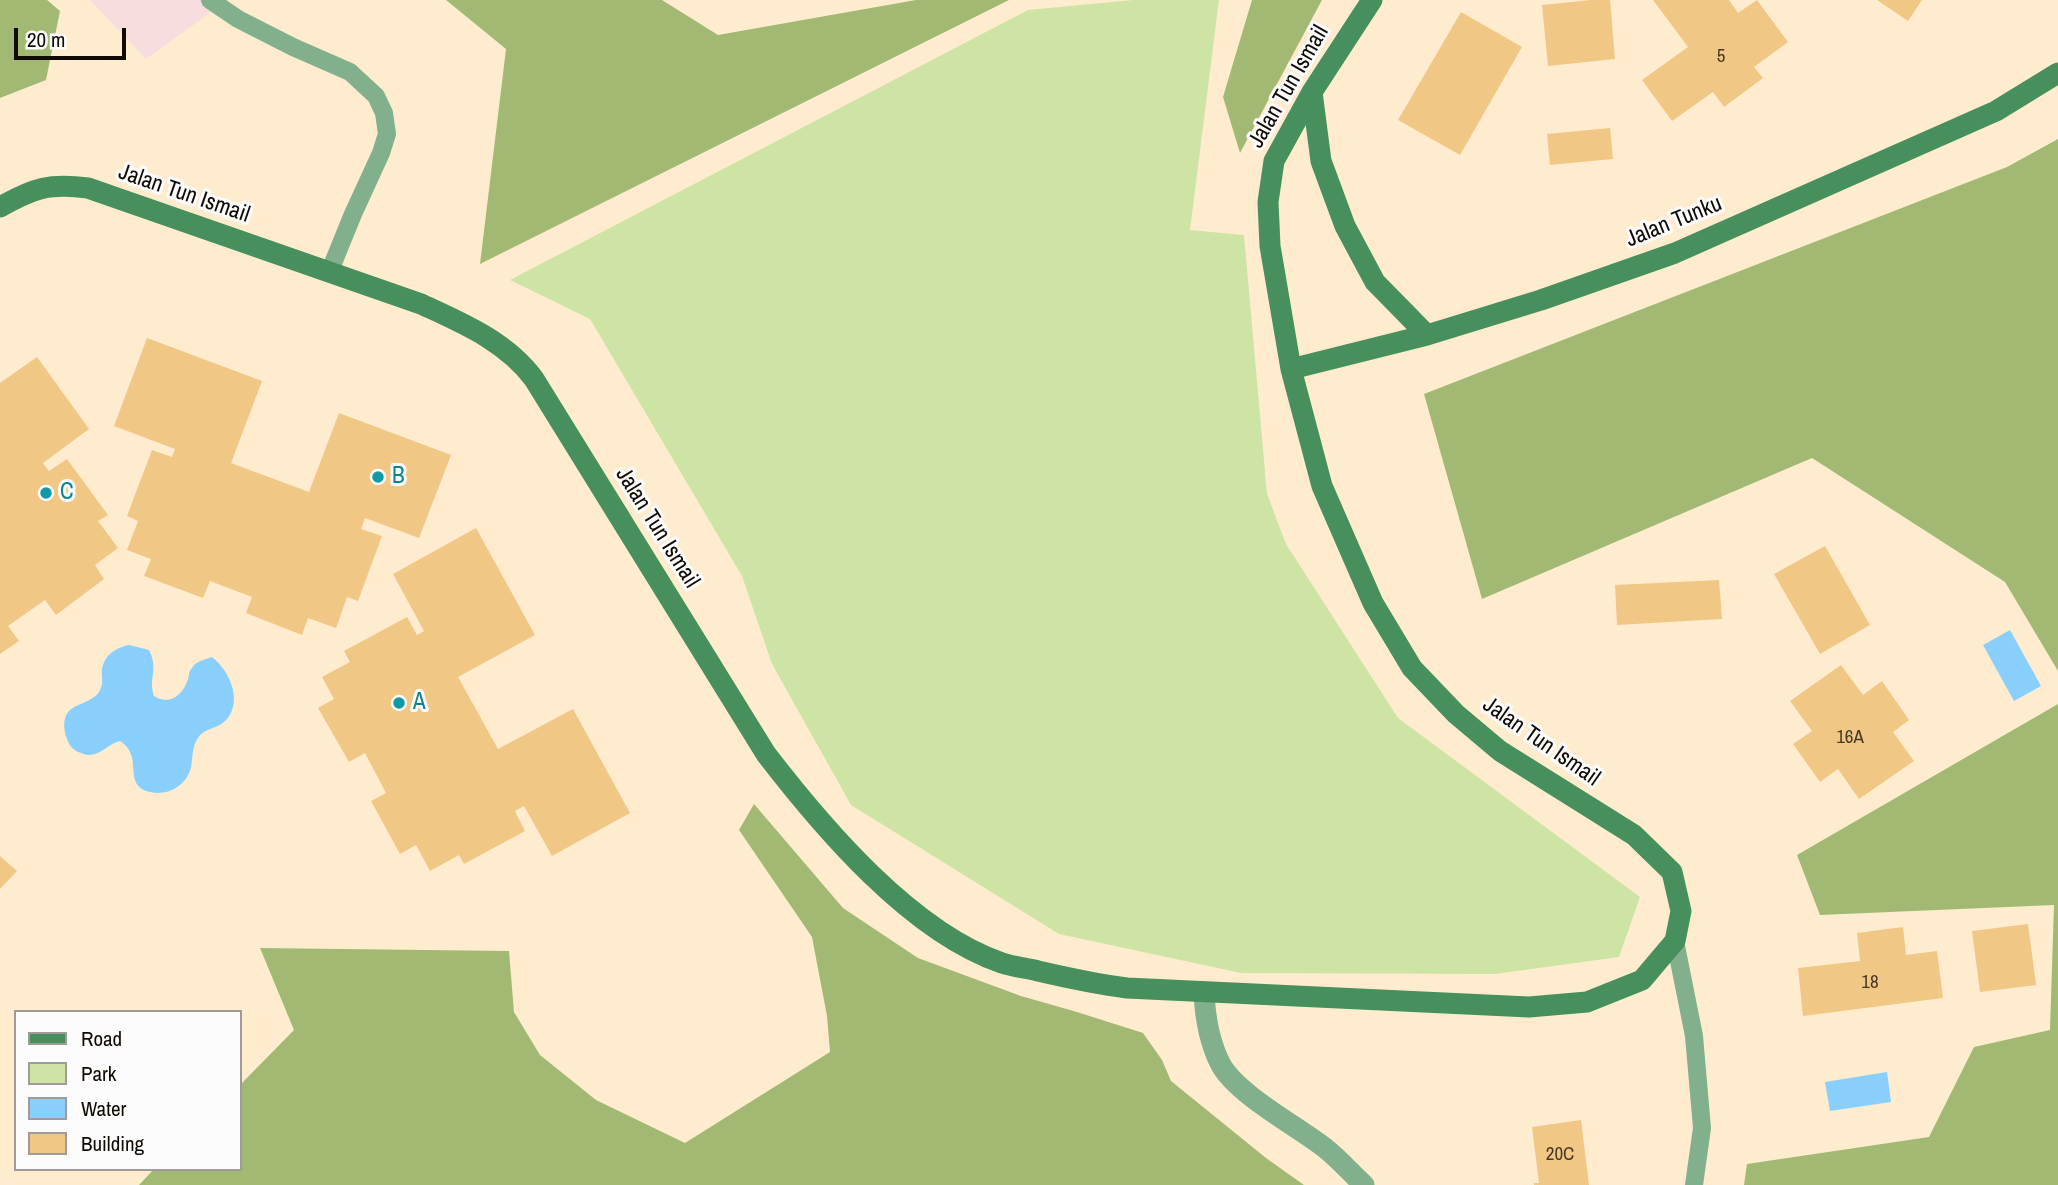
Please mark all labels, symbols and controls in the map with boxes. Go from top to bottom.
scale bar [18,14,130,58]
street label: Jalan Tun Ismail [1243,21,1335,153]
text: 20 m [27,25,65,54]
house number: 5 [1717,46,1725,68]
street label: Jalan Tun Ismail [115,159,253,229]
street label: Jalan Tunku [1622,190,1726,254]
place label: B [392,463,405,491]
street label: Jalan Tun Ismail [609,463,705,593]
marker: B [370,469,386,485]
place label: C [60,479,74,507]
marker: C [38,485,54,501]
place label: A [413,689,426,717]
street label: Jalan Tun Ismail [1477,691,1605,793]
marker: A [391,695,407,711]
house number: 16A [1836,727,1864,749]
house number: 18 [1861,972,1879,994]
legend [14,1010,242,1171]
text: Road [81,1024,122,1053]
text: Park [81,1059,116,1088]
text: Water [81,1094,126,1123]
text: Building [81,1129,144,1158]
house number: 20C [1546,1144,1574,1166]

